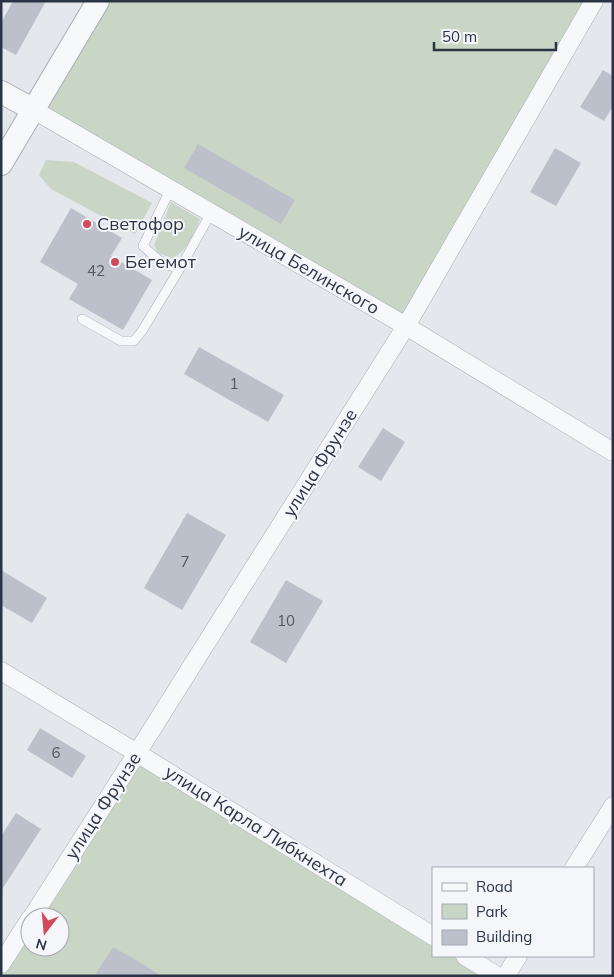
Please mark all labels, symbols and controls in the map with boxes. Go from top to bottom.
scale bar [434,20,556,52]
text: 50 m [442,27,477,46]
place label: Светофор [97,212,184,235]
marker: Светофор [81,218,93,230]
street label: улица Белинского [235,220,384,319]
place label: Бегемот [125,250,197,273]
marker: Бегемот [109,256,121,268]
house number: 42 [87,261,105,280]
house number: 1 [229,374,239,393]
street label: улица Фрунзе [277,404,362,521]
house number: 7 [180,552,190,571]
house number: 10 [277,611,295,630]
house number: 6 [51,743,61,762]
street label: улица Фрунзе [59,748,146,864]
street label: улица Карла Либкнехта [161,760,352,891]
legend [432,867,594,957]
text: Road [476,877,513,896]
text: Park [476,902,508,921]
north arrow [20,907,70,957]
text: Building [476,927,532,946]
text: N [34,934,49,955]

